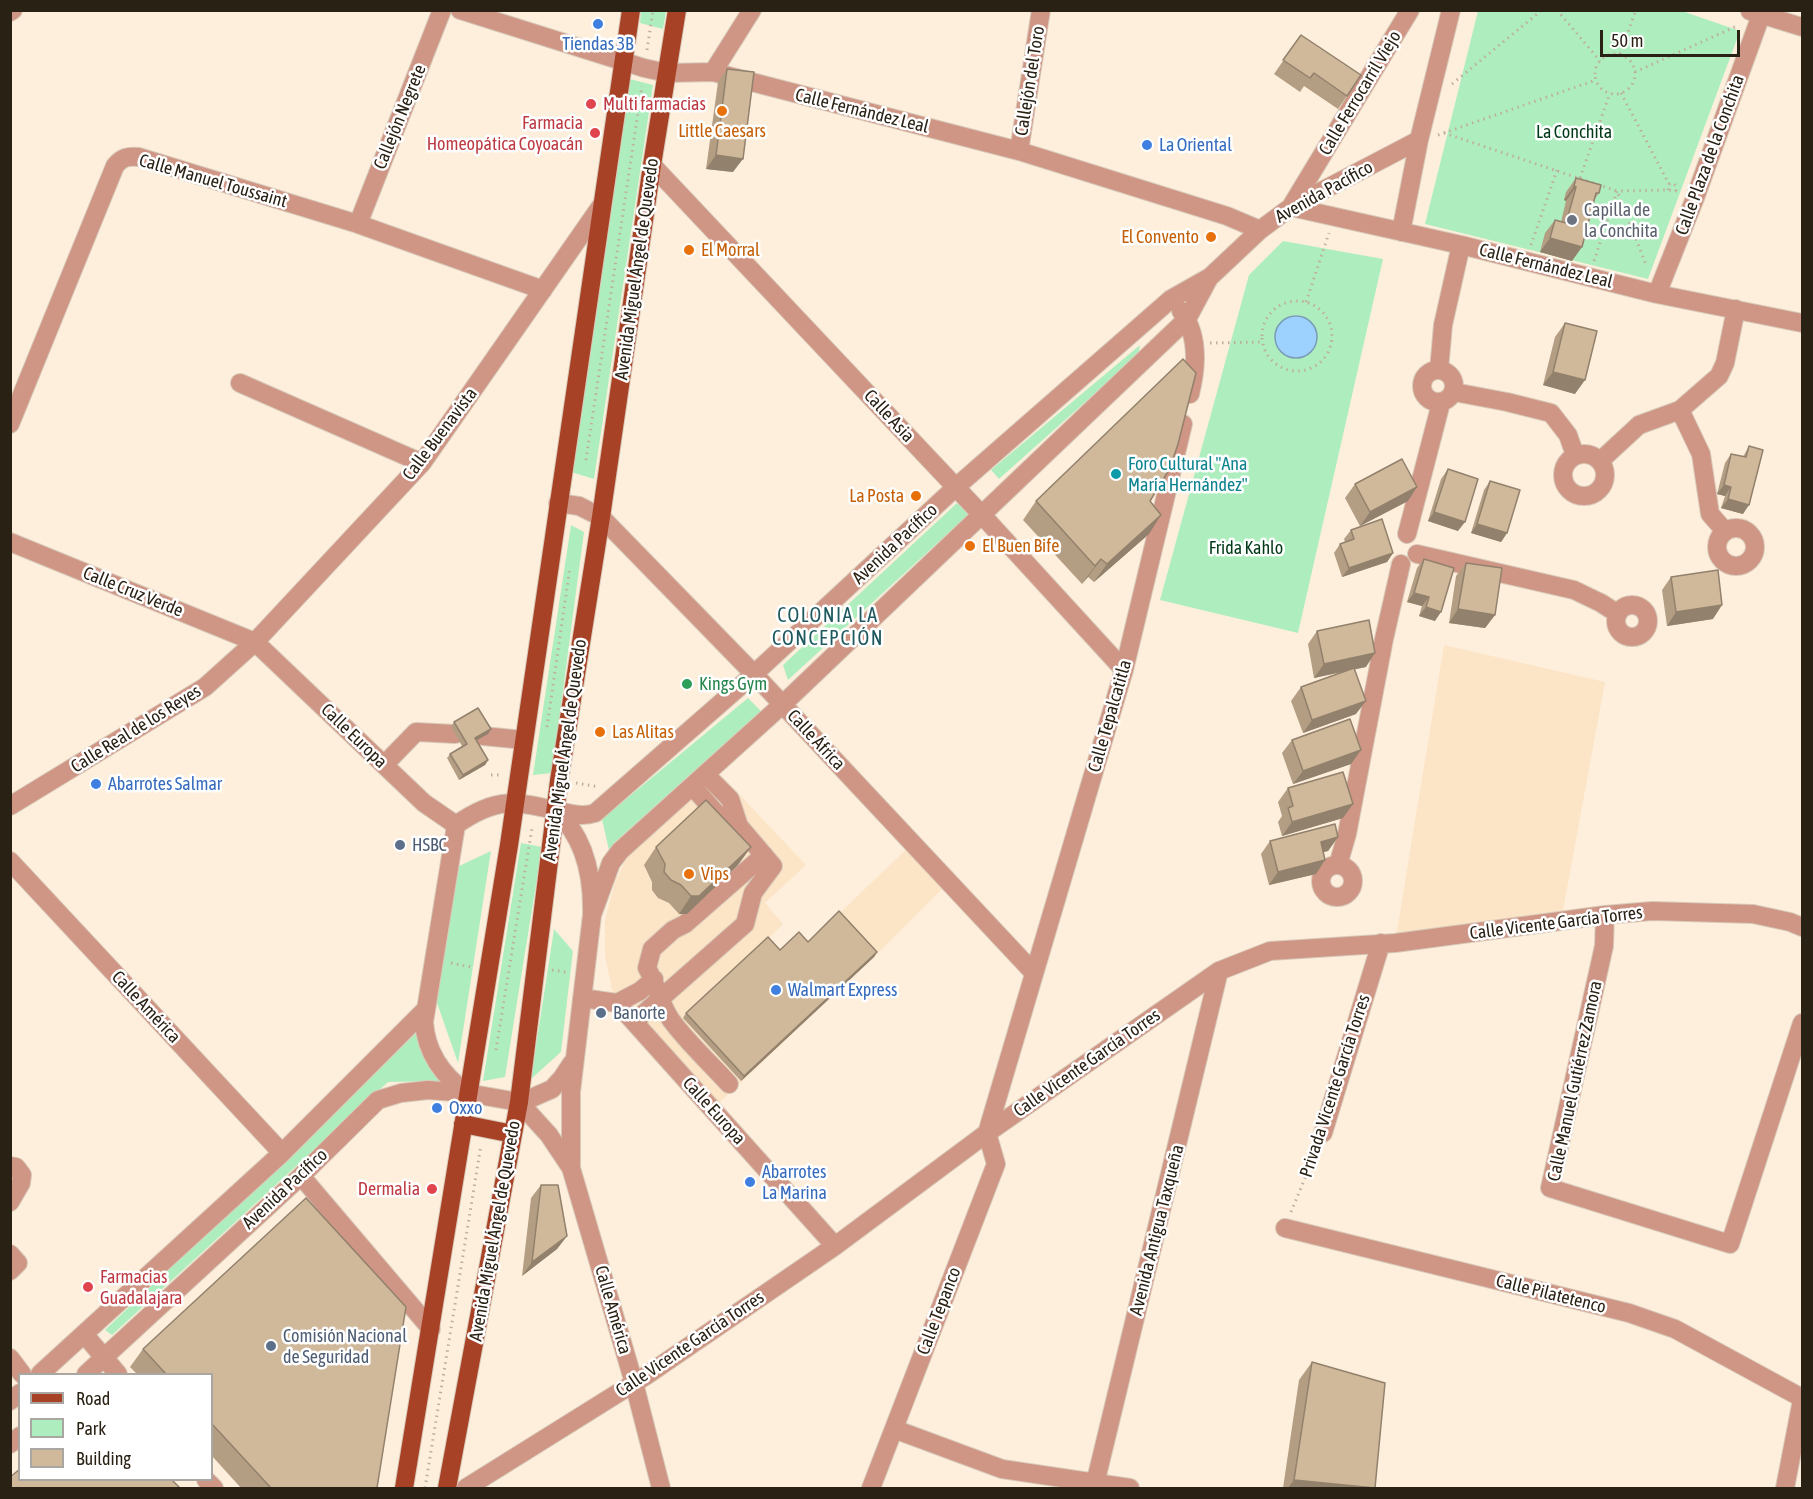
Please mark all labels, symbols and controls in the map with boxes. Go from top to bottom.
marker: Tiendas 3B [591,17,605,31]
scale bar [1603,18,1742,56]
street label: Callejón del Toro [1011,25,1049,137]
street label: Calle Ferrocarril Viejo [1314,27,1406,159]
text: 50 m [1611,30,1643,51]
place label: Tiendas 3B [562,33,634,55]
street label: Callejón Negrete [369,62,431,172]
street label: Calle Plaza de la Conchita [1671,72,1749,238]
street label: Calle Fernández Leal [793,84,931,138]
place label: Multi farmacias [603,93,706,115]
marker: Multi farmacias [584,97,598,111]
marker: Little Caesars [715,104,729,118]
place label: Farmacia Homeopática Coyoacán [427,112,583,154]
place label: Little Caesars [678,120,766,142]
park label: La Conchita [1536,121,1612,143]
marker: Farmacia Homeopática Coyoacán [588,126,602,140]
place label: La Oriental [1159,134,1232,156]
marker: La Oriental [1140,138,1154,152]
street label: Calle Manuel Toussaint [137,150,289,212]
street label: Avenida Pacífico [1271,156,1377,228]
street label: Avenida Miguel Ángel de Quevedo [611,157,663,381]
place label: Capilla de la Conchita [1584,199,1658,242]
marker: Capilla de la Conchita [1565,213,1579,227]
place label: El Convento [1121,226,1199,248]
marker: El Convento [1204,230,1218,244]
place label: El Morral [701,239,760,261]
street label: Calle Fernández Leal [1477,239,1615,293]
marker: El Morral [682,243,696,257]
street label: Calle Buenavista [398,383,482,485]
street label: Calle Asia [859,385,919,447]
place label: Foro Cultural "Ana María Hernández" [1128,453,1248,496]
marker: Foro Cultural "Ana María Hernández" [1109,467,1123,481]
place label: La Posta [849,485,904,507]
marker: La Posta [909,489,923,503]
street label: Avenida Pacífico [848,499,942,589]
place label: El Buen Bife [982,535,1059,557]
park label: Frida Kahlo [1209,537,1283,559]
marker: El Buen Bife [963,539,977,553]
street label: Calle Cruz Verde [80,562,186,622]
district label: COLONIA LA CONCEPCIÓN [772,604,884,651]
street label: Avenida Miguel Ángel de Quevedo [539,638,591,862]
street label: Calle Tepalcatitla [1084,657,1136,775]
place label: Kings Gym [699,673,767,695]
marker: Kings Gym [680,677,694,691]
street label: Calle Real de los Reyes [67,680,205,778]
street label: Calle Europa [316,699,392,773]
street label: Calle África [783,705,849,775]
place label: Las Alitas [612,721,674,743]
marker: Las Alitas [593,725,607,739]
place label: Abarrotes Salmar [108,773,222,795]
marker: Abarrotes Salmar [89,777,103,791]
place label: HSBC [412,834,447,856]
marker: HSBC [393,838,407,852]
place label: Vips [701,863,729,885]
marker: Vips [682,867,696,881]
street label: Calle Vicente García Torres [1468,902,1644,944]
street label: Calle América [107,966,185,1048]
place label: Walmart Express [788,979,897,1001]
street label: Calle Manuel Gutiérrez Zamora [1543,979,1607,1183]
marker: Walmart Express [769,983,783,997]
street label: Privada Vicente García Torres [1295,992,1375,1180]
place label: Banorte [613,1002,665,1024]
street label: Calle Vicente García Torres [1010,1004,1164,1122]
marker: Banorte [594,1006,608,1020]
street label: Calle Europa [678,1073,750,1149]
place label: Oxxo [449,1097,482,1119]
marker: Oxxo [430,1101,444,1115]
street label: Avenida Miguel Ángel de Quevedo [465,1119,525,1343]
street label: Avenida Antigua Taxqueña [1125,1142,1189,1318]
street label: Avenida Pacífico [238,1144,332,1234]
place label: Abarrotes La Marina [762,1161,827,1204]
marker: Abarrotes La Marina [743,1175,757,1189]
place label: Dermalia [358,1178,420,1200]
marker: Dermalia [425,1182,439,1196]
street label: Calle América [590,1263,636,1357]
street label: Calle Tepanco [912,1264,966,1358]
place label: Farmacias Guadalajara [100,1266,182,1308]
street label: Calle Pilatetenco [1494,1270,1608,1318]
marker: Farmacias Guadalajara [81,1280,95,1294]
street label: Calle Vicente García Torres [612,1286,768,1402]
place label: Comisión Nacional de Seguridad [283,1325,407,1368]
marker: Comisión Nacional de Seguridad [264,1339,278,1353]
legend [18,1373,213,1481]
text: Road [76,1388,110,1409]
text: Park [76,1418,106,1439]
text: Building [76,1448,131,1469]

